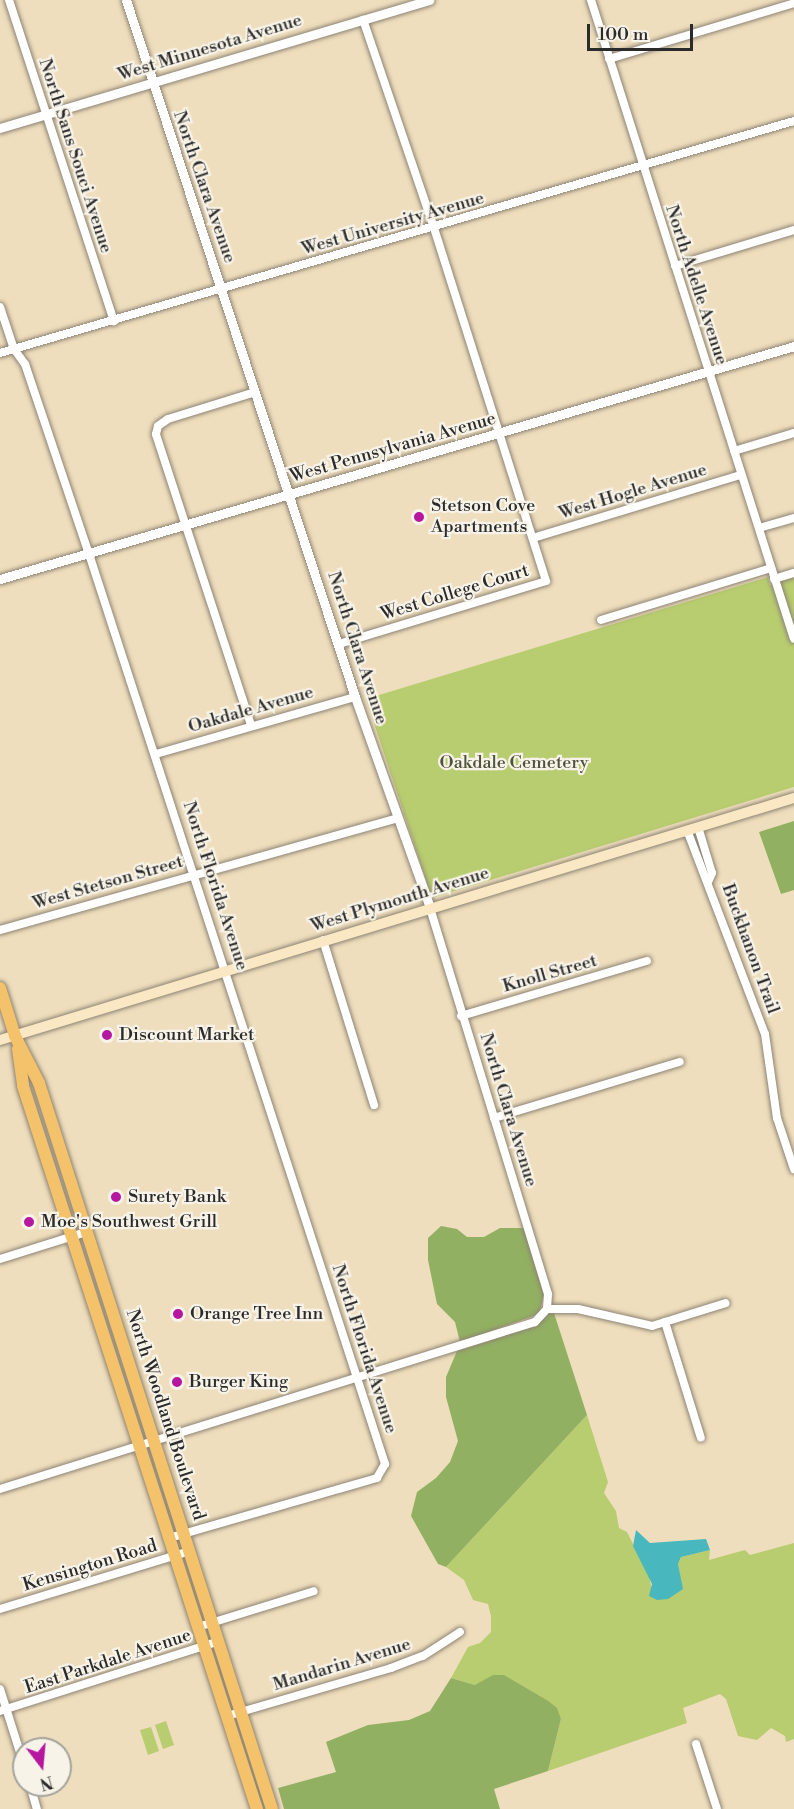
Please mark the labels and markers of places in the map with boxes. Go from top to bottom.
place label: Stetson Cove Apartments [431,496,535,538]
marker: Stetson Cove Apartments [412,510,426,524]
place label: Discount Market [119,1024,254,1046]
marker: Discount Market [100,1028,114,1042]
place label: Surety Bank [128,1186,226,1208]
marker: Surety Bank [109,1190,123,1204]
place label: Moe's Southwest Grill [41,1211,217,1233]
marker: Moe's Southwest Grill [22,1215,36,1229]
place label: Orange Tree Inn [190,1303,323,1325]
marker: Orange Tree Inn [171,1307,185,1321]
place label: Burger King [189,1371,288,1393]
marker: Burger King [170,1375,184,1389]

